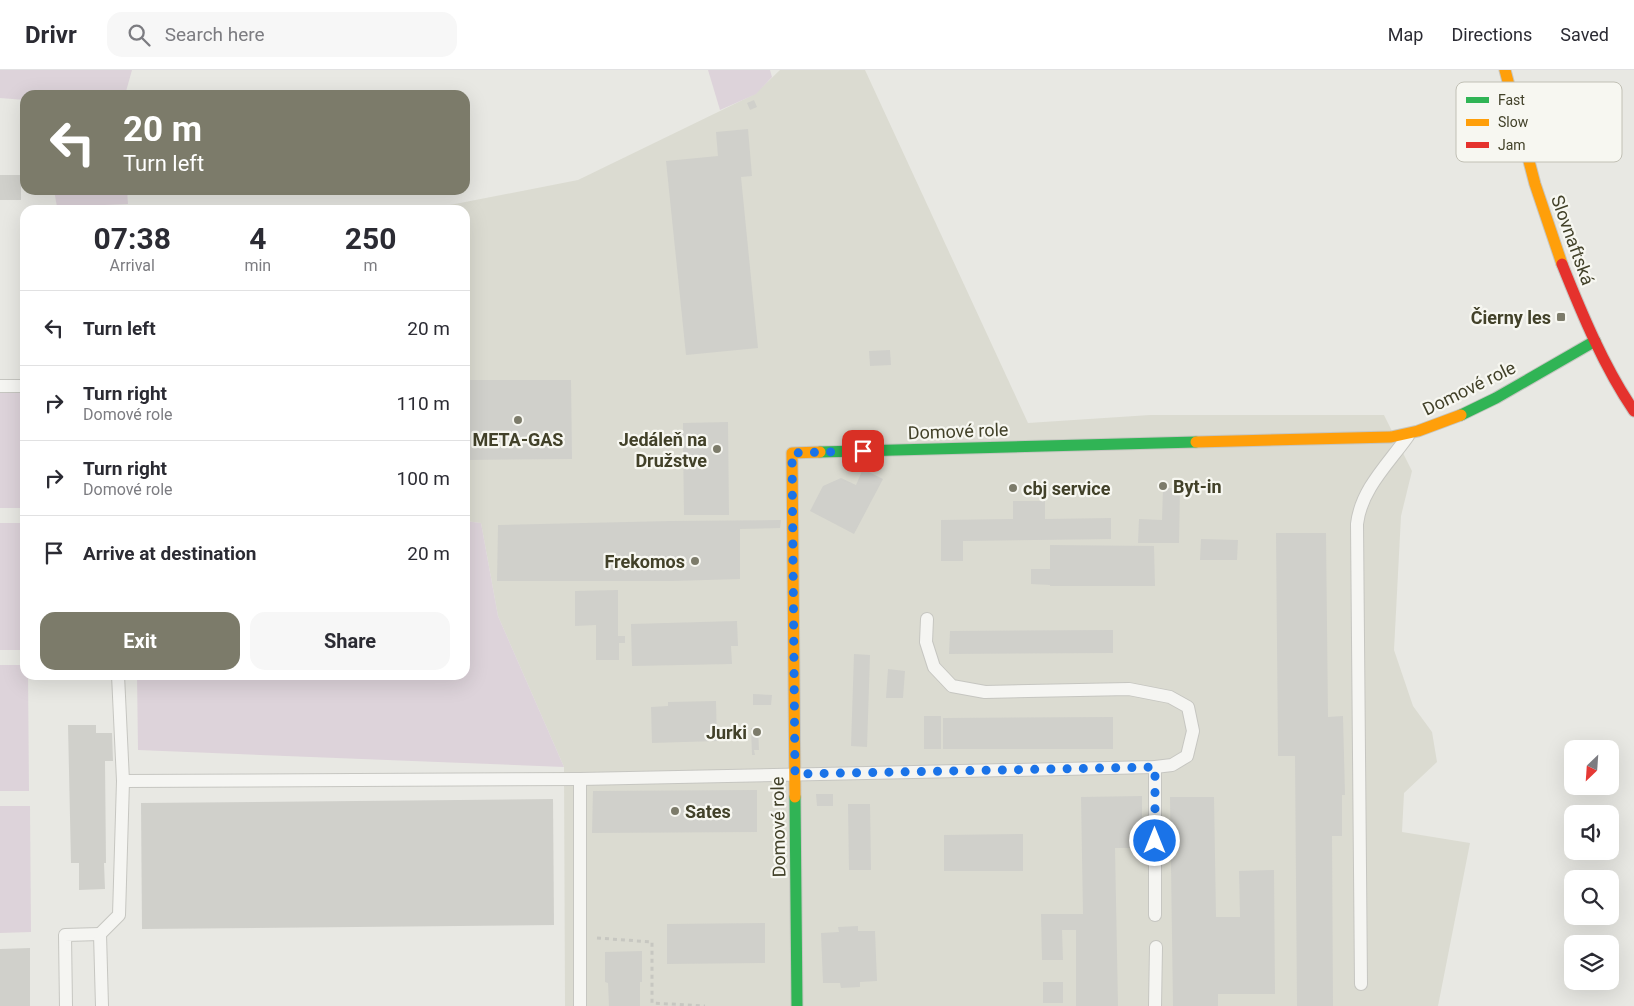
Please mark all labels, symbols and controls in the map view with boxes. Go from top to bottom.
search box [107,12,457,57]
text: Drivr [25,21,77,49]
icon: search [125,21,153,49]
text: Search here [165,23,265,46]
text: Map [1388,24,1423,45]
text: Directions [1451,24,1532,45]
text: Saved [1560,24,1609,45]
legend [1456,82,1622,162]
text: Fast [1498,92,1525,108]
text: 20 m [123,109,202,150]
icon: left [40,110,105,175]
text: Slow [1498,114,1529,130]
text: Jam [1498,137,1526,153]
text: Turn left [123,151,204,176]
street label: Slovnaftská [1547,192,1599,288]
text: 07:38 [94,221,171,256]
text: 4 [249,221,266,256]
text: 250 [345,221,396,256]
text: Arrival [110,256,155,275]
text: min [244,256,271,275]
text: m [364,256,378,275]
place label: Čierny les [1471,307,1551,328]
marker: Čierny les [1555,311,1567,323]
icon: left [40,314,68,342]
text: Turn left [83,317,156,340]
text: 20 m [407,317,450,340]
street label: Domové role [1419,356,1519,420]
text: Turn right [83,382,167,405]
icon: right [40,389,68,417]
text: 110 m [397,392,450,415]
text: Domové role [83,405,173,424]
marker: META-GAS [512,414,524,426]
street label: Domové role [907,419,1009,443]
place label: META-GAS [473,429,563,450]
place label: Jedáleň na Družstve [619,429,707,471]
pin [842,430,884,472]
icon: arrive [849,437,877,465]
marker: Jedáleň na Družstve [711,443,723,455]
text: Turn right [83,457,167,480]
icon: right [40,464,68,492]
text: 100 m [397,467,450,490]
place label: Byt-in [1173,476,1222,497]
place label: cbj service [1023,478,1111,499]
text: Domové role [83,480,173,499]
marker: Byt-in [1157,480,1169,492]
marker: cbj service [1007,482,1019,494]
icon: arrive [40,539,68,567]
text: Arrive at destination [83,542,256,565]
text: 20 m [407,542,450,565]
place label: Frekomos [604,551,685,572]
marker: Frekomos [689,555,701,567]
button: Exit [40,612,240,670]
button: Share [250,612,450,670]
place label: Jurki [706,722,747,743]
marker: Jurki [751,726,763,738]
north arrow [1564,740,1619,795]
map controls [1564,740,1619,990]
street label: Domové role [767,776,789,878]
place label: Sates [685,801,731,822]
marker: Sates [669,805,681,817]
button: sound [1564,805,1619,860]
position arrow [1128,814,1180,866]
button: search [1564,870,1619,925]
button: layers [1564,935,1619,990]

